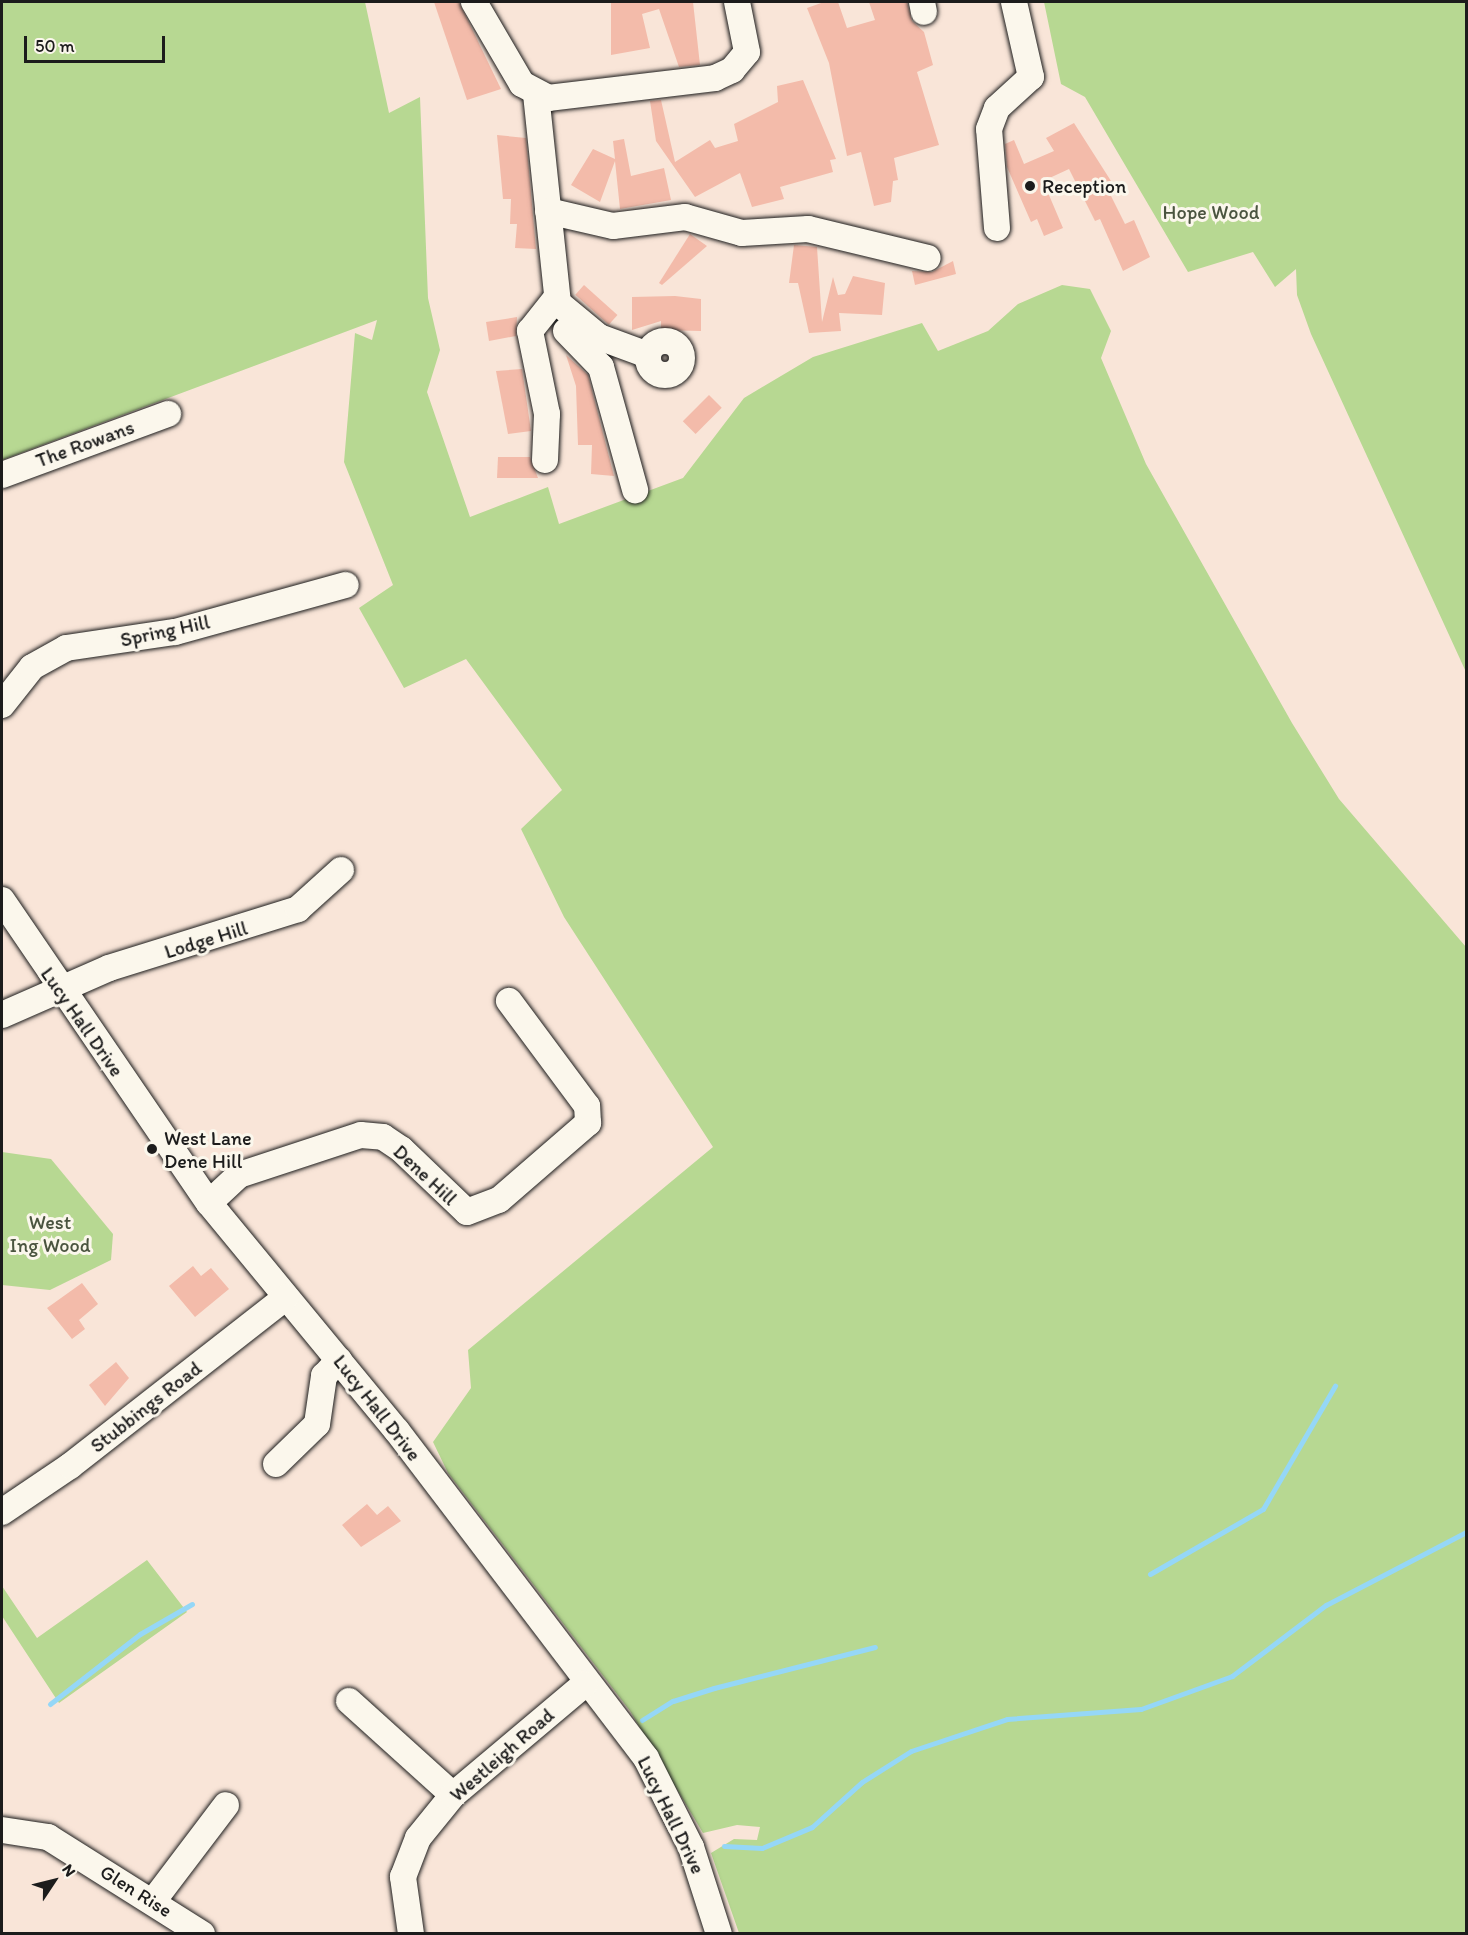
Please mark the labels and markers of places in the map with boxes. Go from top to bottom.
place label: Reception [1042,174,1126,198]
marker: Reception [1023,179,1037,193]
place label: West Lane Dene Hill [164,1126,252,1173]
marker: West Lane Dene Hill [145,1142,159,1156]

